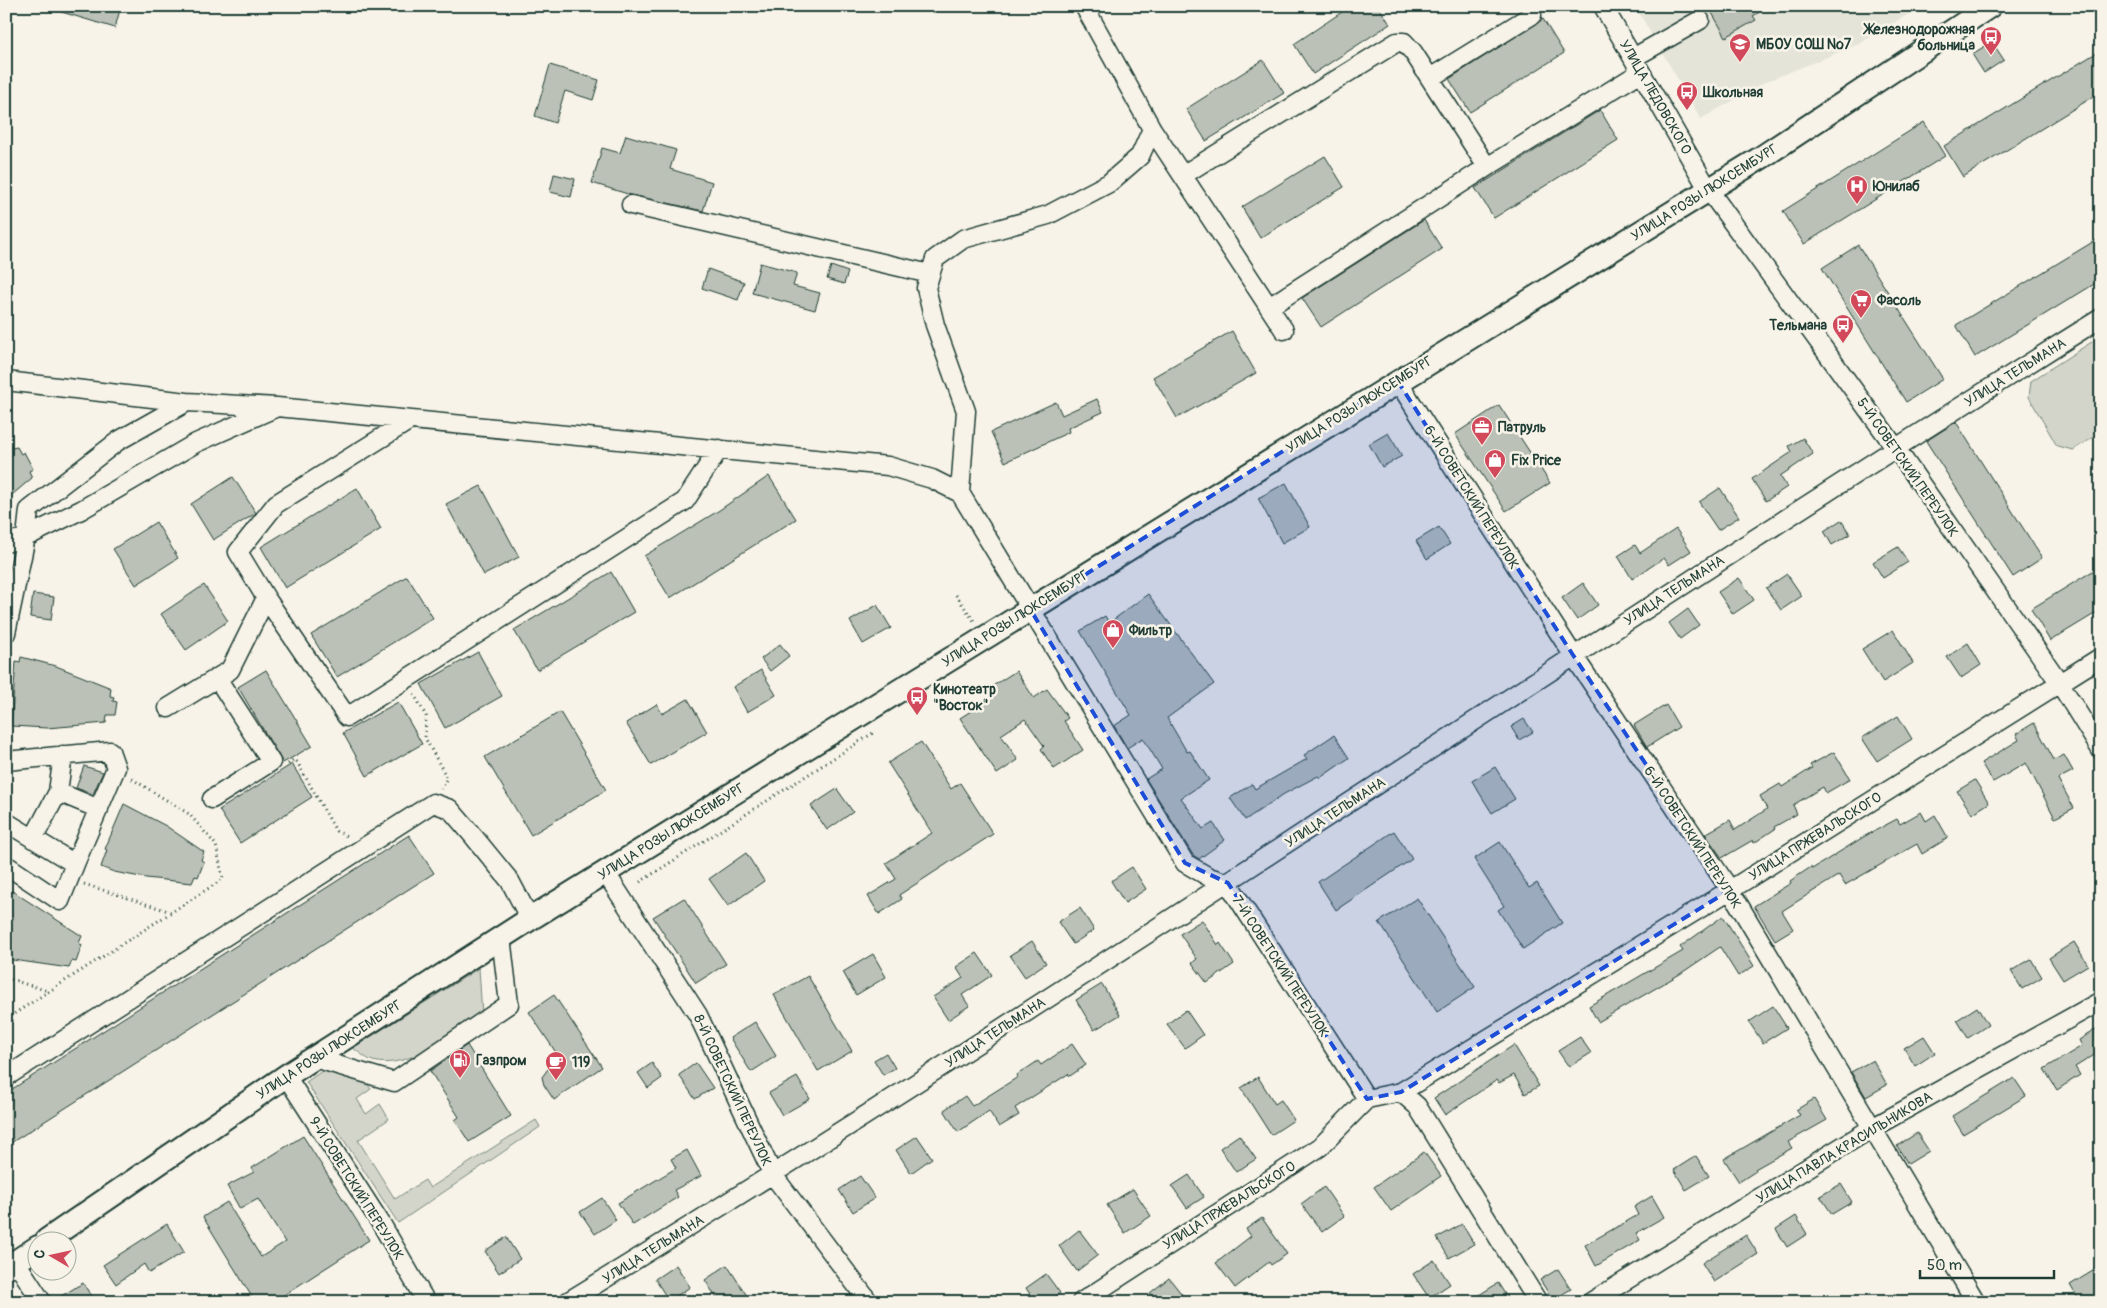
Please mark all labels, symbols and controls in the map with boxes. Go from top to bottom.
place label: Железнодорожная больница [1862,21,1975,54]
bus stop icon: Железнодорожная больница [1979,25,2003,56]
school or university icon: МБОУ СОШ №7 [1728,32,1752,63]
place label: МБОУ СОШ №7 [1756,36,1852,53]
street label: УЛИЦА ЛЕДОВСКОГО [1616,37,1695,158]
bus stop icon: Школьная [1675,80,1699,111]
place label: Школьная [1702,84,1763,101]
street label: УЛИЦА РОЗЫ ЛЮКСЕМБУРГ [1628,140,1781,245]
hospital icon: Юнилаб [1845,174,1869,205]
place label: Юнилаб [1872,178,1920,195]
supermarket icon: Фасоль [1849,288,1873,319]
place label: Фасоль [1876,292,1921,309]
bus stop icon: Тельмана [1831,313,1855,344]
place label: Тельмана [1768,317,1827,334]
street label: УЛИЦА ТЕЛЬМАНА [1961,334,2069,410]
street label: УЛИЦА РОЗЫ ЛЮКСЕМБУРГ [1283,352,1436,457]
street label: 5-Й СОВЕТСКИЙ ПЕРЕУЛОК [1853,395,1962,540]
office icon: Патруль [1470,415,1494,446]
place label: Патруль [1498,419,1546,436]
street label: 6-Й СОВЕТСКИЙ ПЕРЕУЛОК [1420,422,1523,572]
shop icon: Fix Price [1483,448,1507,479]
place label: Fix Price [1511,452,1562,469]
street label: УЛИЦА ТЕЛЬМАНА [1621,552,1728,629]
street label: УЛИЦА РОЗЫ ЛЮКСЕМБУРГ [939,566,1092,671]
shop icon: Фильтр [1101,618,1125,649]
place label: Фильтр [1128,622,1172,639]
place label: Кинотеатр "Восток" [933,681,996,714]
bus stop icon: Кинотеатр "Восток" [905,685,929,716]
street label: 6-Й СОВЕТСКИЙ ПЕРЕУЛОК [1640,763,1745,912]
street label: УЛИЦА ТЕЛЬМАНА [1282,774,1389,851]
street label: УЛИЦА РОЗЫ ЛЮКСЕМБУРГ [595,779,748,884]
street label: УЛИЦА ПРЖЕВАЛЬСКОГО [1746,789,1885,884]
street label: 7-Й СОВЕТСКИЙ ПЕРЕУЛОК [1228,892,1333,1040]
street label: УЛИЦА ТЕЛЬМАНА [942,994,1049,1071]
street label: УЛИЦА РОЗЫ ЛЮКСЕМБУРГ [254,996,405,1103]
street label: 8-Й СОВЕТСКИЙ ПЕРЕУЛОК [690,1012,775,1169]
fuel station icon: Газпром [448,1048,472,1079]
cafe icon: 119 [544,1050,568,1081]
place label: Газпром [476,1052,526,1069]
place label: 119 [572,1054,590,1071]
street label: УЛИЦА ПАВЛА КРАСИЛЬНИКОВА [1753,1088,1935,1207]
street label: 9-Й СОВЕТСКИЙ ПЕРЕУЛОК [306,1114,408,1263]
street label: УЛИЦА ПРЖЕВАЛЬСКОГО [1160,1158,1299,1253]
street label: УЛИЦА ТЕЛЬМАНА [599,1211,707,1287]
north arrow [28,1230,78,1280]
text: С [31,1248,49,1260]
scale bar [1920,1248,2053,1280]
text: 50 m [1927,1256,1962,1275]

